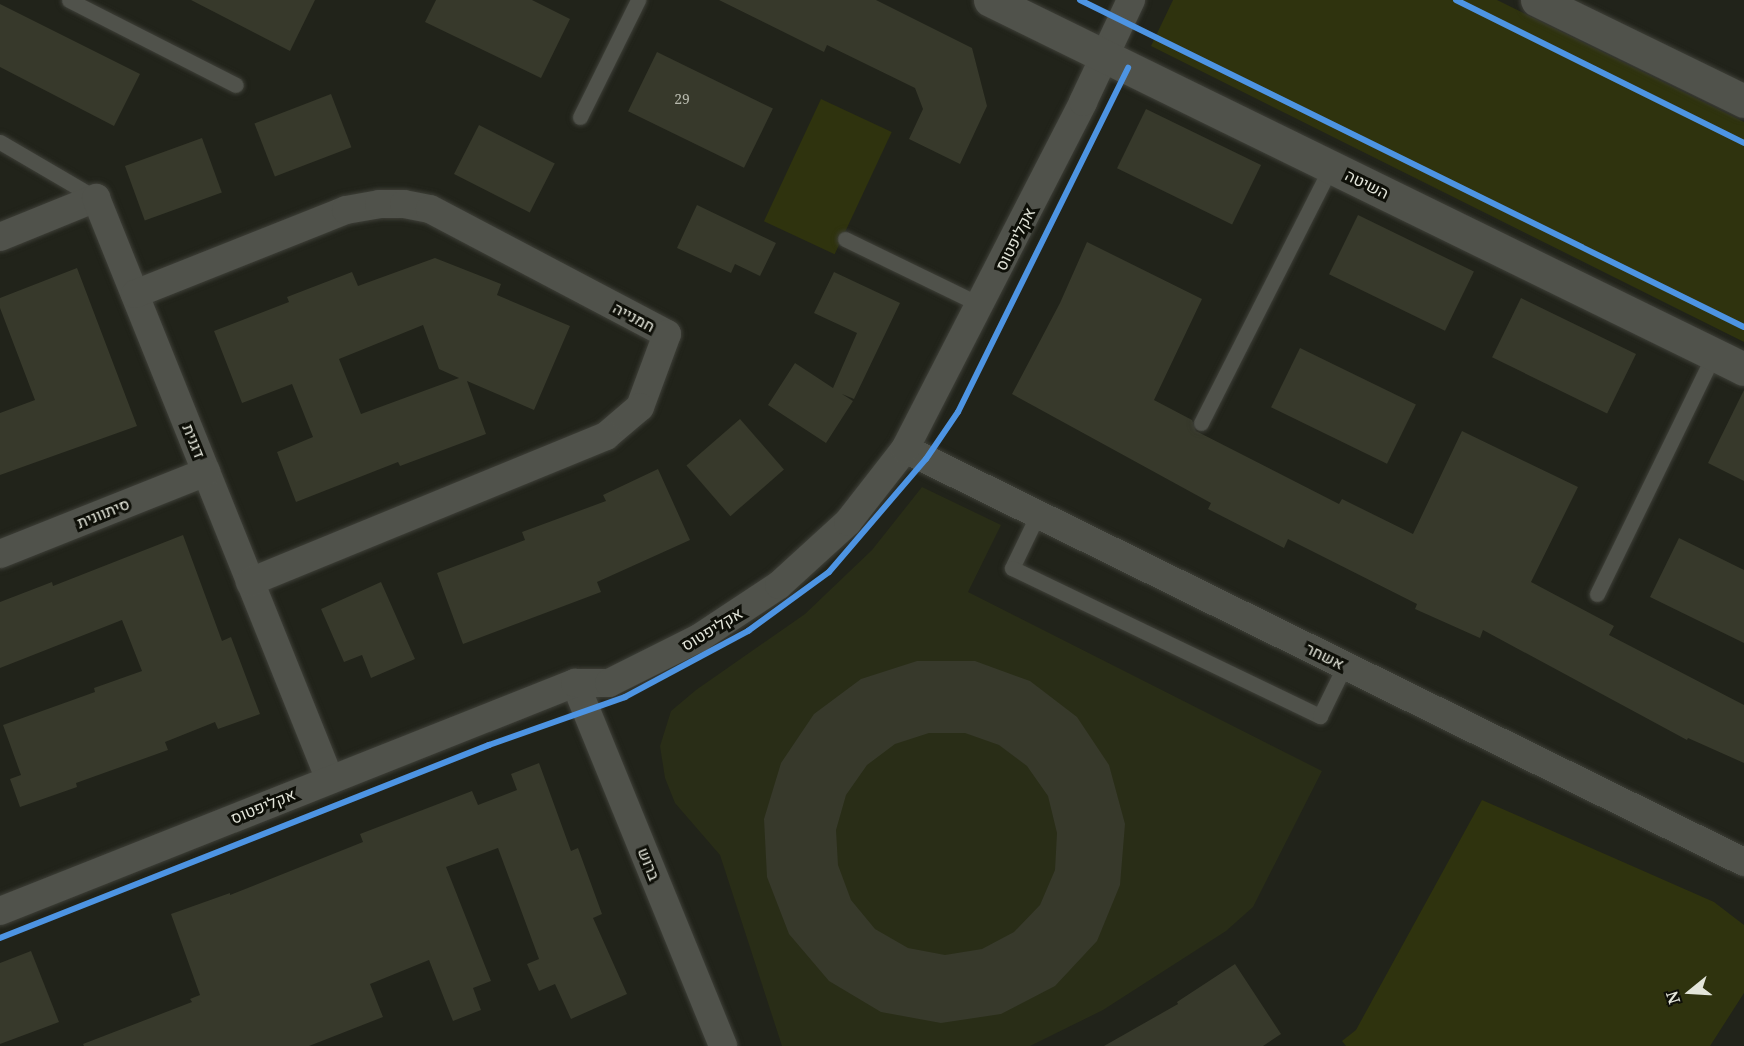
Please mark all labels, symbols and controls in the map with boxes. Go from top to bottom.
house number: 29 [674,91,690,107]
street label: השיטה [1342,165,1392,203]
street label: אקליפטוס [991,204,1039,274]
street label: חמנייה [610,298,658,336]
street label: דגנית [179,421,209,461]
street label: סיתוונית [74,494,132,532]
street label: אקליפטוס [678,603,746,655]
street label: אשחר [1303,638,1347,674]
street label: אקליפטוס [228,784,298,828]
street label: ברוש [634,845,664,883]
north arrow [1660,962,1720,1022]
text: N [1660,988,1685,1007]

